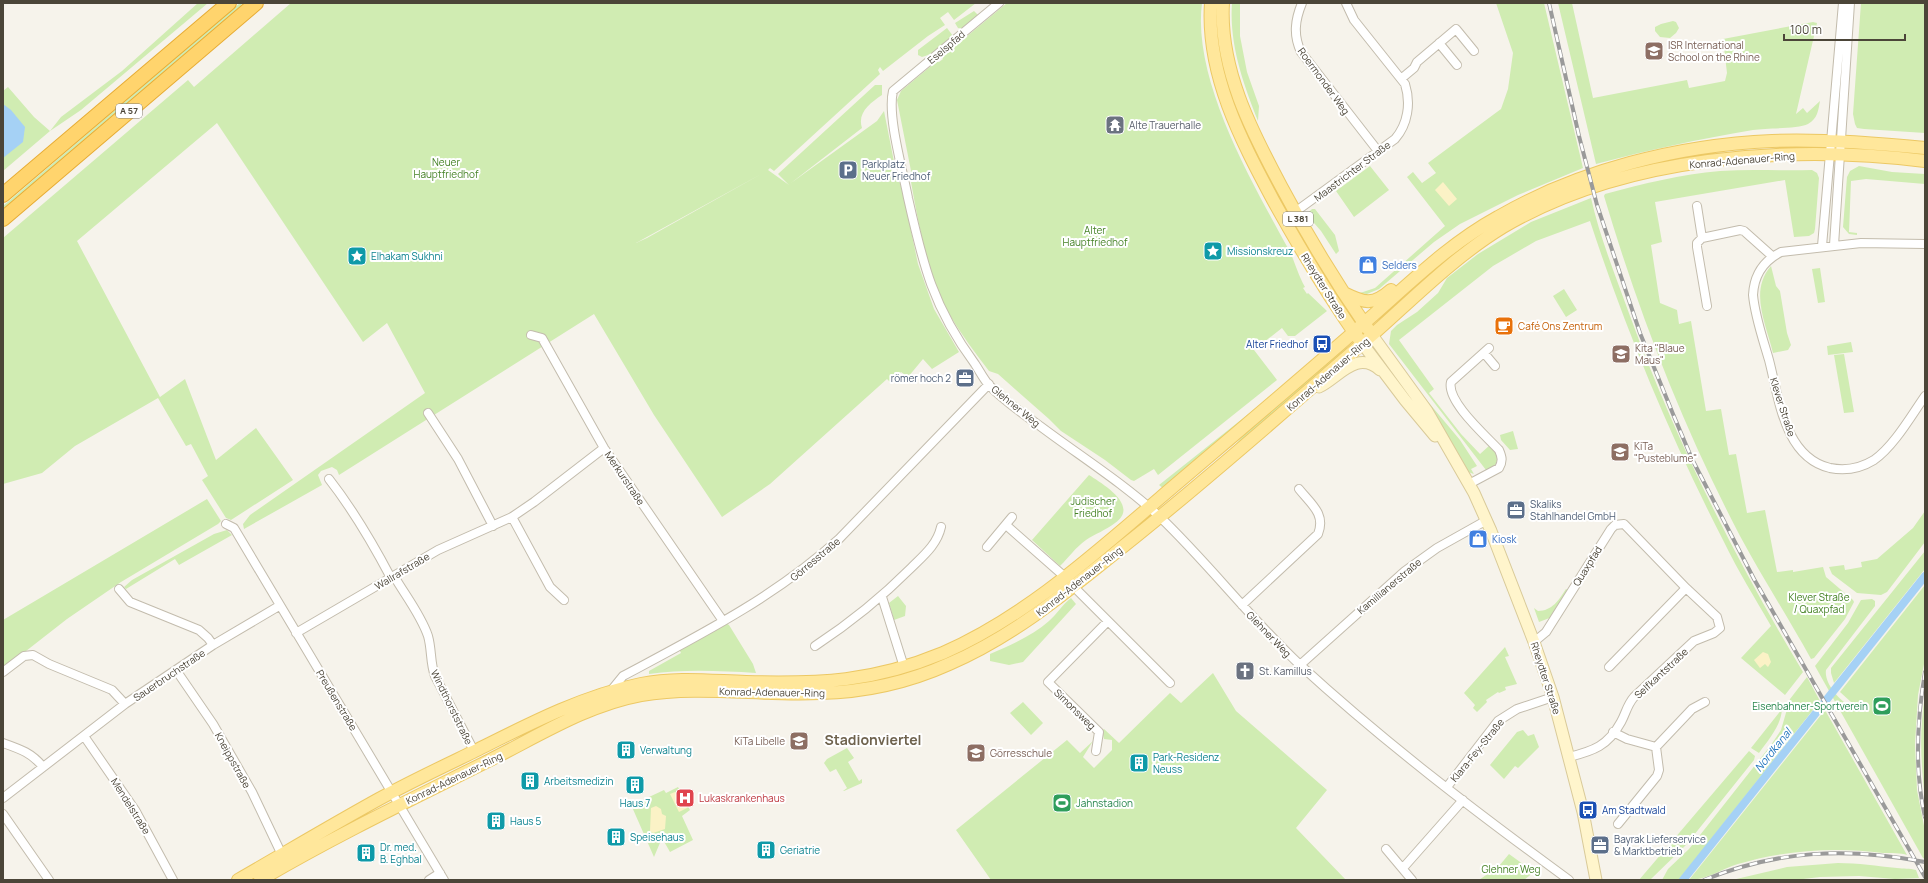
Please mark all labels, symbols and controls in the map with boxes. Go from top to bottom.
scale bar [1784,16,1905,42]
text: 100 m [1790,21,1822,38]
street label: Eselspfad [924,27,968,67]
place label: ISR International School on the Rhine [1668,38,1760,64]
school or university icon: ISR International School on the Rhine [1643,40,1665,62]
street label: Roermonder Weg [1295,45,1353,117]
road number: A 57 [116,104,142,118]
temple icon: Alte Trauerhalle [1104,114,1126,136]
place label: Alte Trauerhalle [1129,118,1201,132]
street label: Maastrichter Straße [1311,138,1393,204]
street label: Konrad-Adenauer-Ring [1689,148,1795,172]
park label: Neuer Hauptfriedhof [414,155,479,181]
place label: Parkplatz Neuer Friedhof [862,157,931,183]
parking icon: Parkplatz Neuer Friedhof [837,159,859,181]
road number: L 381 [1283,212,1313,226]
park label: Alter Hauptfriedhof [1063,223,1128,249]
place icon: Missionskreuz [1202,240,1224,262]
place label: Missionskreuz [1227,244,1293,258]
place icon: Elhakam Sukhni [346,245,368,267]
place label: Elhakam Sukhni [371,249,443,263]
street label: Rheydter Straße [1298,250,1350,322]
shop icon: Selders [1357,254,1379,276]
place label: Selders [1382,258,1417,272]
cafe icon: Café Ons Zentrum [1493,315,1515,337]
place label: Café Ons Zentrum [1518,319,1602,333]
bus stop icon: Alter Friedhof [1311,333,1333,355]
street label: Konrad-Adenauer-Ring [1283,334,1373,414]
place label: Alter Friedhof [1246,337,1308,351]
place label: Kita "Blaue Maus" [1635,341,1685,367]
school or university icon: Kita "Blaue Maus" [1610,343,1632,365]
office icon: römer hoch 2 [954,367,976,389]
place label: römer hoch 2 [891,371,951,385]
street label: Klever Straße [1767,376,1799,438]
street label: Glehner Weg [989,382,1043,430]
place label: KiTa "Pusteblume" [1634,439,1697,465]
school or university icon: KiTa "Pusteblume" [1609,441,1631,463]
street label: Merkurstraße [602,448,648,508]
park label: Jüdischer Friedhof [1070,494,1116,520]
place label: Skaliks Stahlhandel GmbH [1530,497,1616,523]
office icon: Skaliks Stahlhandel GmbH [1505,499,1527,521]
shop icon: Kiosk [1467,528,1489,550]
place label: Kiosk [1492,532,1517,546]
street label: Görresstraße [787,534,843,584]
street label: Konrad-Adenauer-Ring [1033,543,1125,619]
street label: Quaxpfad [1569,543,1605,589]
street label: Wallrafstraße [372,549,432,593]
street label: Kamillianerstraße [1354,555,1424,617]
park label: Klever Straße / Quaxpfad [1788,590,1850,616]
street label: Glehner Weg [1243,608,1295,660]
street label: Rheydter Straße [1528,640,1564,716]
street label: Selfkantstraße [1631,644,1691,702]
street label: Sauerbruchstraße [130,646,208,704]
church icon: St. Kamillus [1234,660,1256,682]
place label: St. Kamillus [1259,664,1312,678]
street label: Preußenstraße [313,667,361,733]
street label: Windthorststraße [428,667,476,747]
street label: Konrad-Adenauer-Ring [719,684,825,700]
street label: Simonsweg [1051,686,1099,733]
sports icon: Eisenbahner-Sportverein [1871,695,1893,717]
place label: Eisenbahner-Sportverein [1752,699,1868,713]
street label: Klara-Fey-Straße [1447,715,1507,785]
water label: Nordkanal [1751,724,1795,774]
street label: Kneippstraße [212,730,254,791]
school or university icon: KiTa Libelle [788,730,810,752]
district label: Stadionviertel [824,730,922,749]
place label: KiTa Libelle [734,734,785,748]
building icon: Verwaltung [615,739,637,761]
school or university icon: Görresschule [965,742,987,764]
place label: Verwaltung [640,743,692,757]
place label: Görresschule [990,746,1052,760]
street label: Konrad-Adenauer-Ring [403,748,505,807]
place label: Park-Residenz Neuss [1153,750,1219,776]
building icon: Park-Residenz Neuss [1128,752,1150,774]
building icon: Arbeitsmedizin [519,770,541,792]
place label: Arbeitsmedizin [544,774,613,788]
building icon: Haus 7 [624,774,646,796]
street label: Mendelstraße [108,775,154,837]
hospital icon: Lukaskrankenhaus [674,787,696,809]
place label: Lukaskrankenhaus [699,791,785,805]
sports icon: Jahnstadion [1051,792,1073,814]
place label: Haus 7 [620,796,650,810]
place label: Jahnstadion [1076,796,1133,810]
bus stop icon: Am Stadtwald [1577,799,1599,821]
place label: Am Stadtwald [1602,803,1666,817]
building icon: Haus 5 [485,810,507,832]
place label: Haus 5 [510,814,542,828]
building icon: Speisehaus [605,826,627,848]
place label: Speisehaus [630,830,684,844]
place label: Bayrak Lieferservice & Marktbetrieb [1614,832,1706,858]
office icon: Bayrak Lieferservice & Marktbetrieb [1589,834,1611,856]
building icon: Geriatrie [755,839,777,861]
place label: Dr. med. B. Eghbal [380,840,422,866]
building icon: Dr. med. B. Eghbal [355,842,377,864]
place label: Geriatrie [780,843,820,857]
park label: Glehner Weg [1481,862,1541,876]

